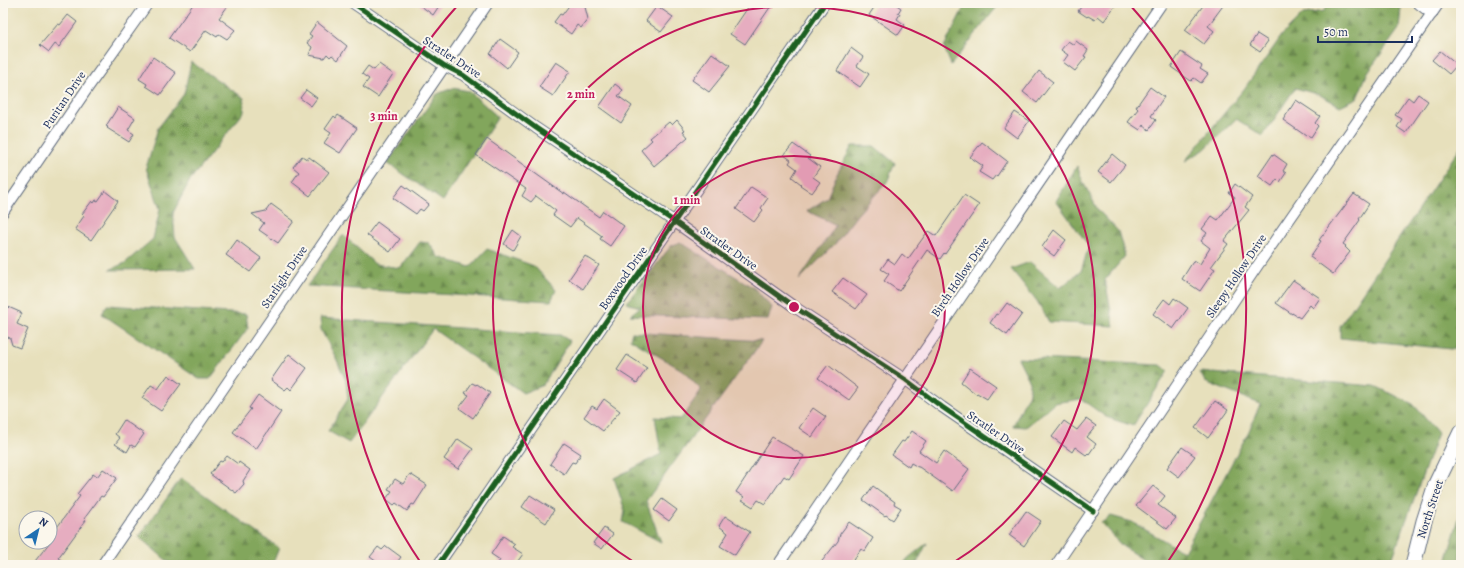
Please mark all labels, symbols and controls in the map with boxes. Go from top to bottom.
scale bar [1318,18,1412,44]
text: 50 m [1324,24,1348,40]
street label: Stratler Drive [420,32,484,82]
street label: Puritan Drive [39,68,89,132]
text: 2 min [567,86,595,102]
text: 3 min [370,108,398,124]
text: 1 min [674,192,701,208]
street label: Stratler Drive [697,222,761,274]
street label: Sleepy Hollow Drive [1202,231,1270,321]
street label: Birch Hollow Drive [927,234,993,320]
street label: Starlight Drive [257,242,311,312]
street label: Boxwood Drive [595,243,651,313]
centre of rings [787,300,801,314]
street label: Stratler Drive [964,407,1028,457]
street label: North Street [1413,477,1447,541]
north arrow [18,510,58,550]
text: N [36,514,51,531]

